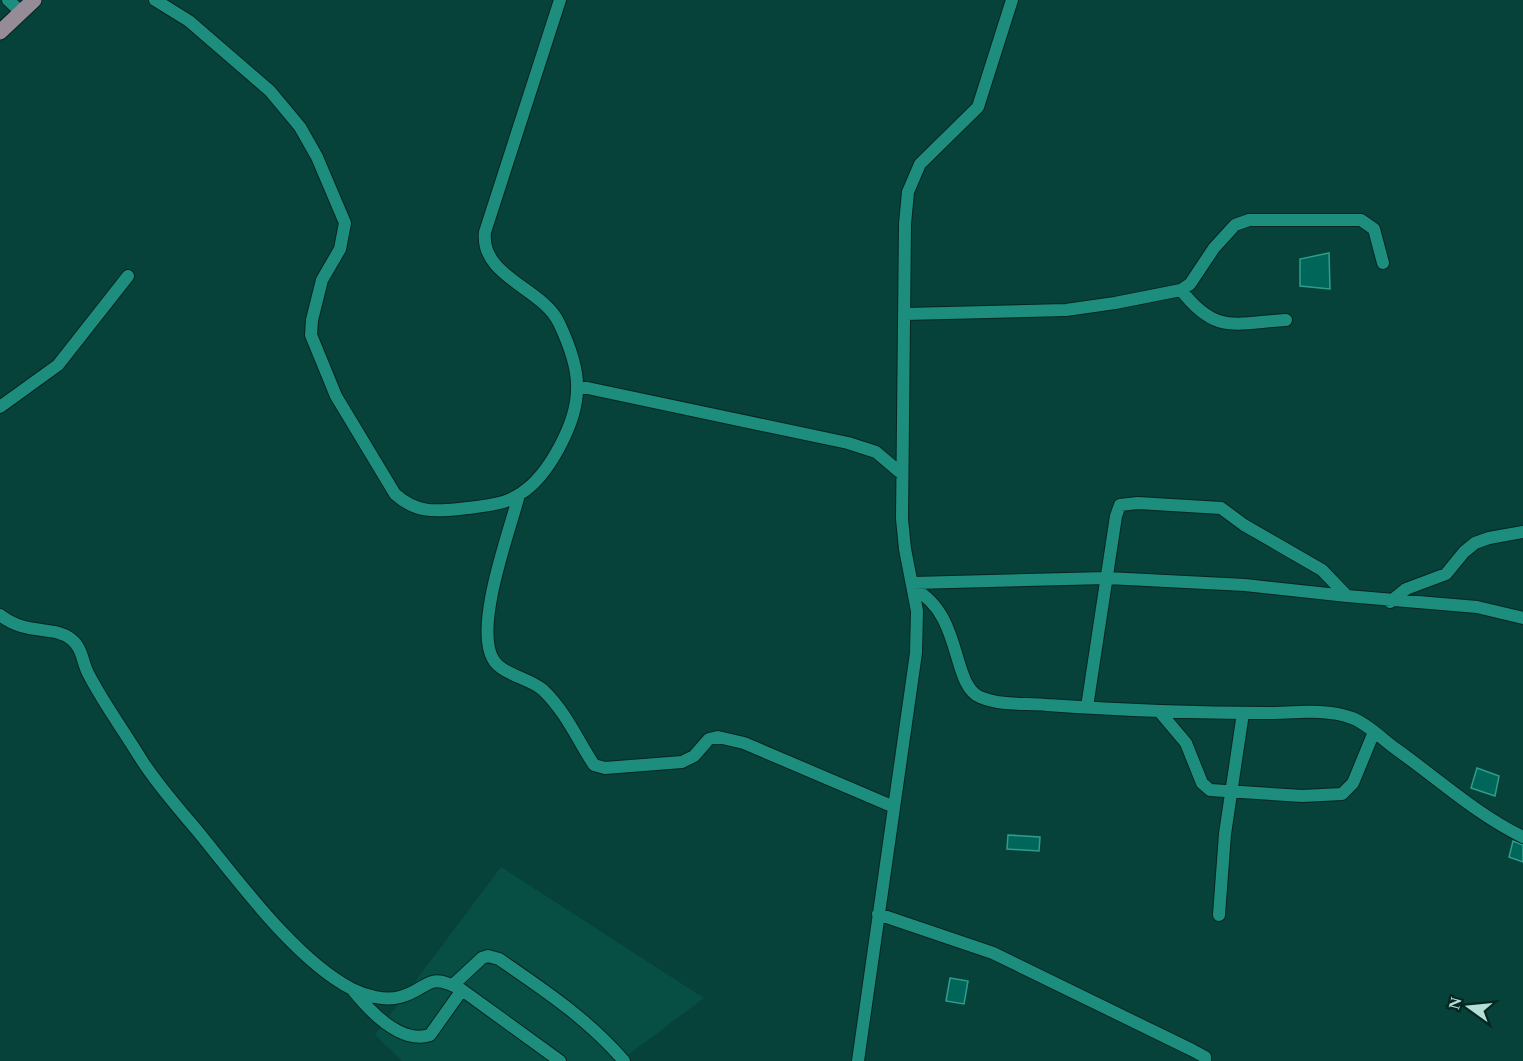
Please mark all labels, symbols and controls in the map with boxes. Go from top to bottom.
north arrow [1439,977,1499,1037]
text: N [1445,995,1465,1011]

